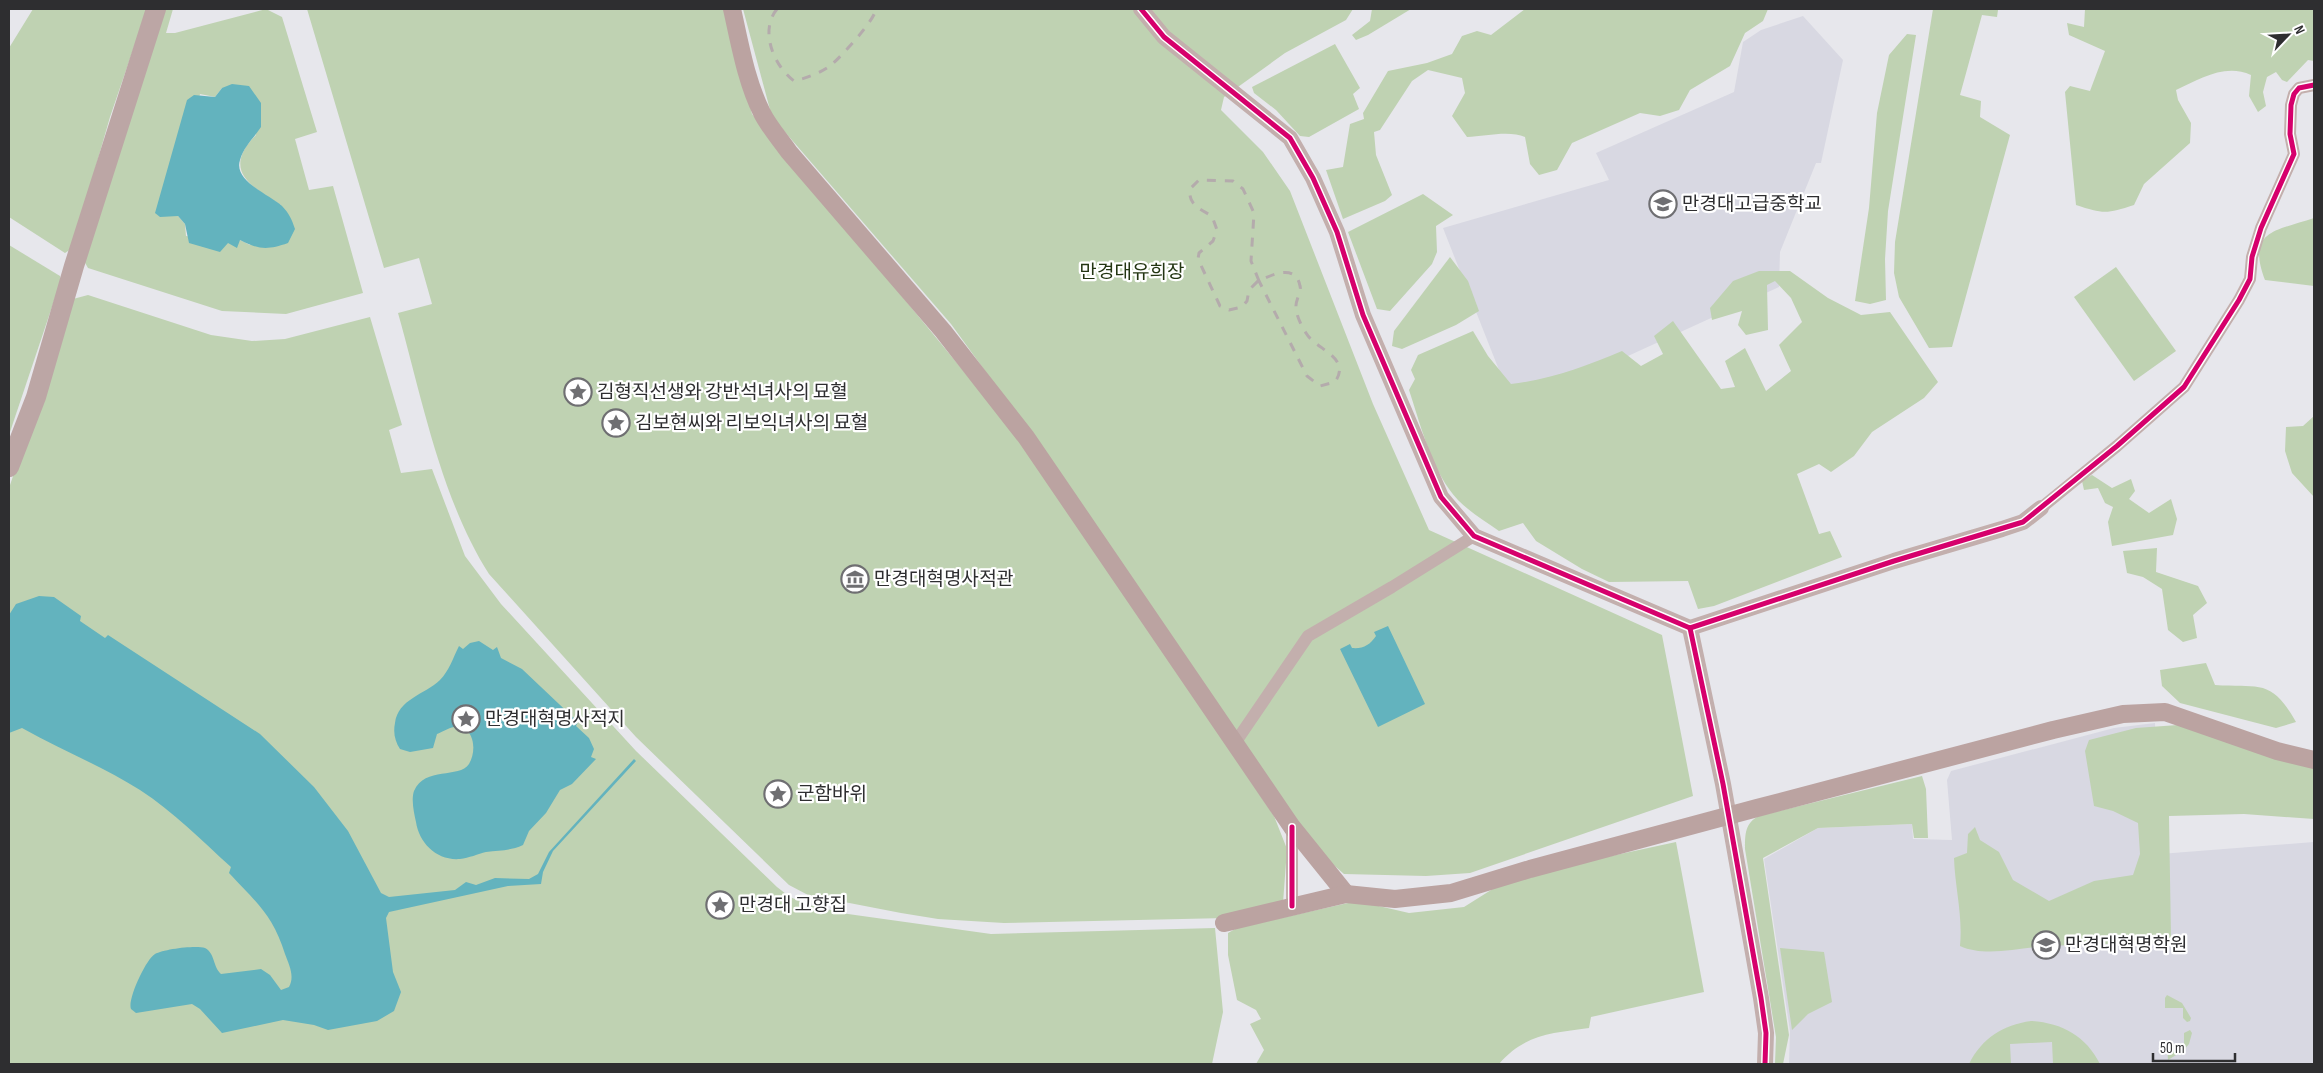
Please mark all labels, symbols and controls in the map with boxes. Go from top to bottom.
north arrow [2263,10,2313,60]
text: N [2290,23,2309,37]
school or university icon: 만경대고급중학교 [1648,189,1678,219]
place label: 만경대고급중학교 [1682,193,1822,216]
park label: 만경대유희장 [1080,261,1184,284]
place icon: 김형직선생와 강반석녀사의 묘혈 [563,377,593,407]
place label: 김형직선생와 강반석녀사의 묘혈 [597,381,848,404]
place icon: 김보현씨와 리보익녀사의 묘혈 [601,408,631,438]
place label: 김보현씨와 리보익녀사의 묘혈 [635,412,868,435]
museum icon: 만경대혁명사적관 [840,564,870,594]
place label: 만경대혁명사적관 [874,568,1014,591]
place icon: 만경대혁명사적지 [451,704,481,734]
place label: 만경대혁명사적지 [485,708,625,731]
place icon: 군함바위 [763,779,793,809]
place label: 군함바위 [797,783,867,806]
place icon: 만경대 고향집 [705,890,735,920]
place label: 만경대 고향집 [739,894,847,917]
school or university icon: 만경대혁명학원 [2031,930,2061,960]
place label: 만경대혁명학원 [2065,934,2187,957]
scale bar [2153,1030,2236,1062]
text: 50 m [2160,1039,2185,1058]

